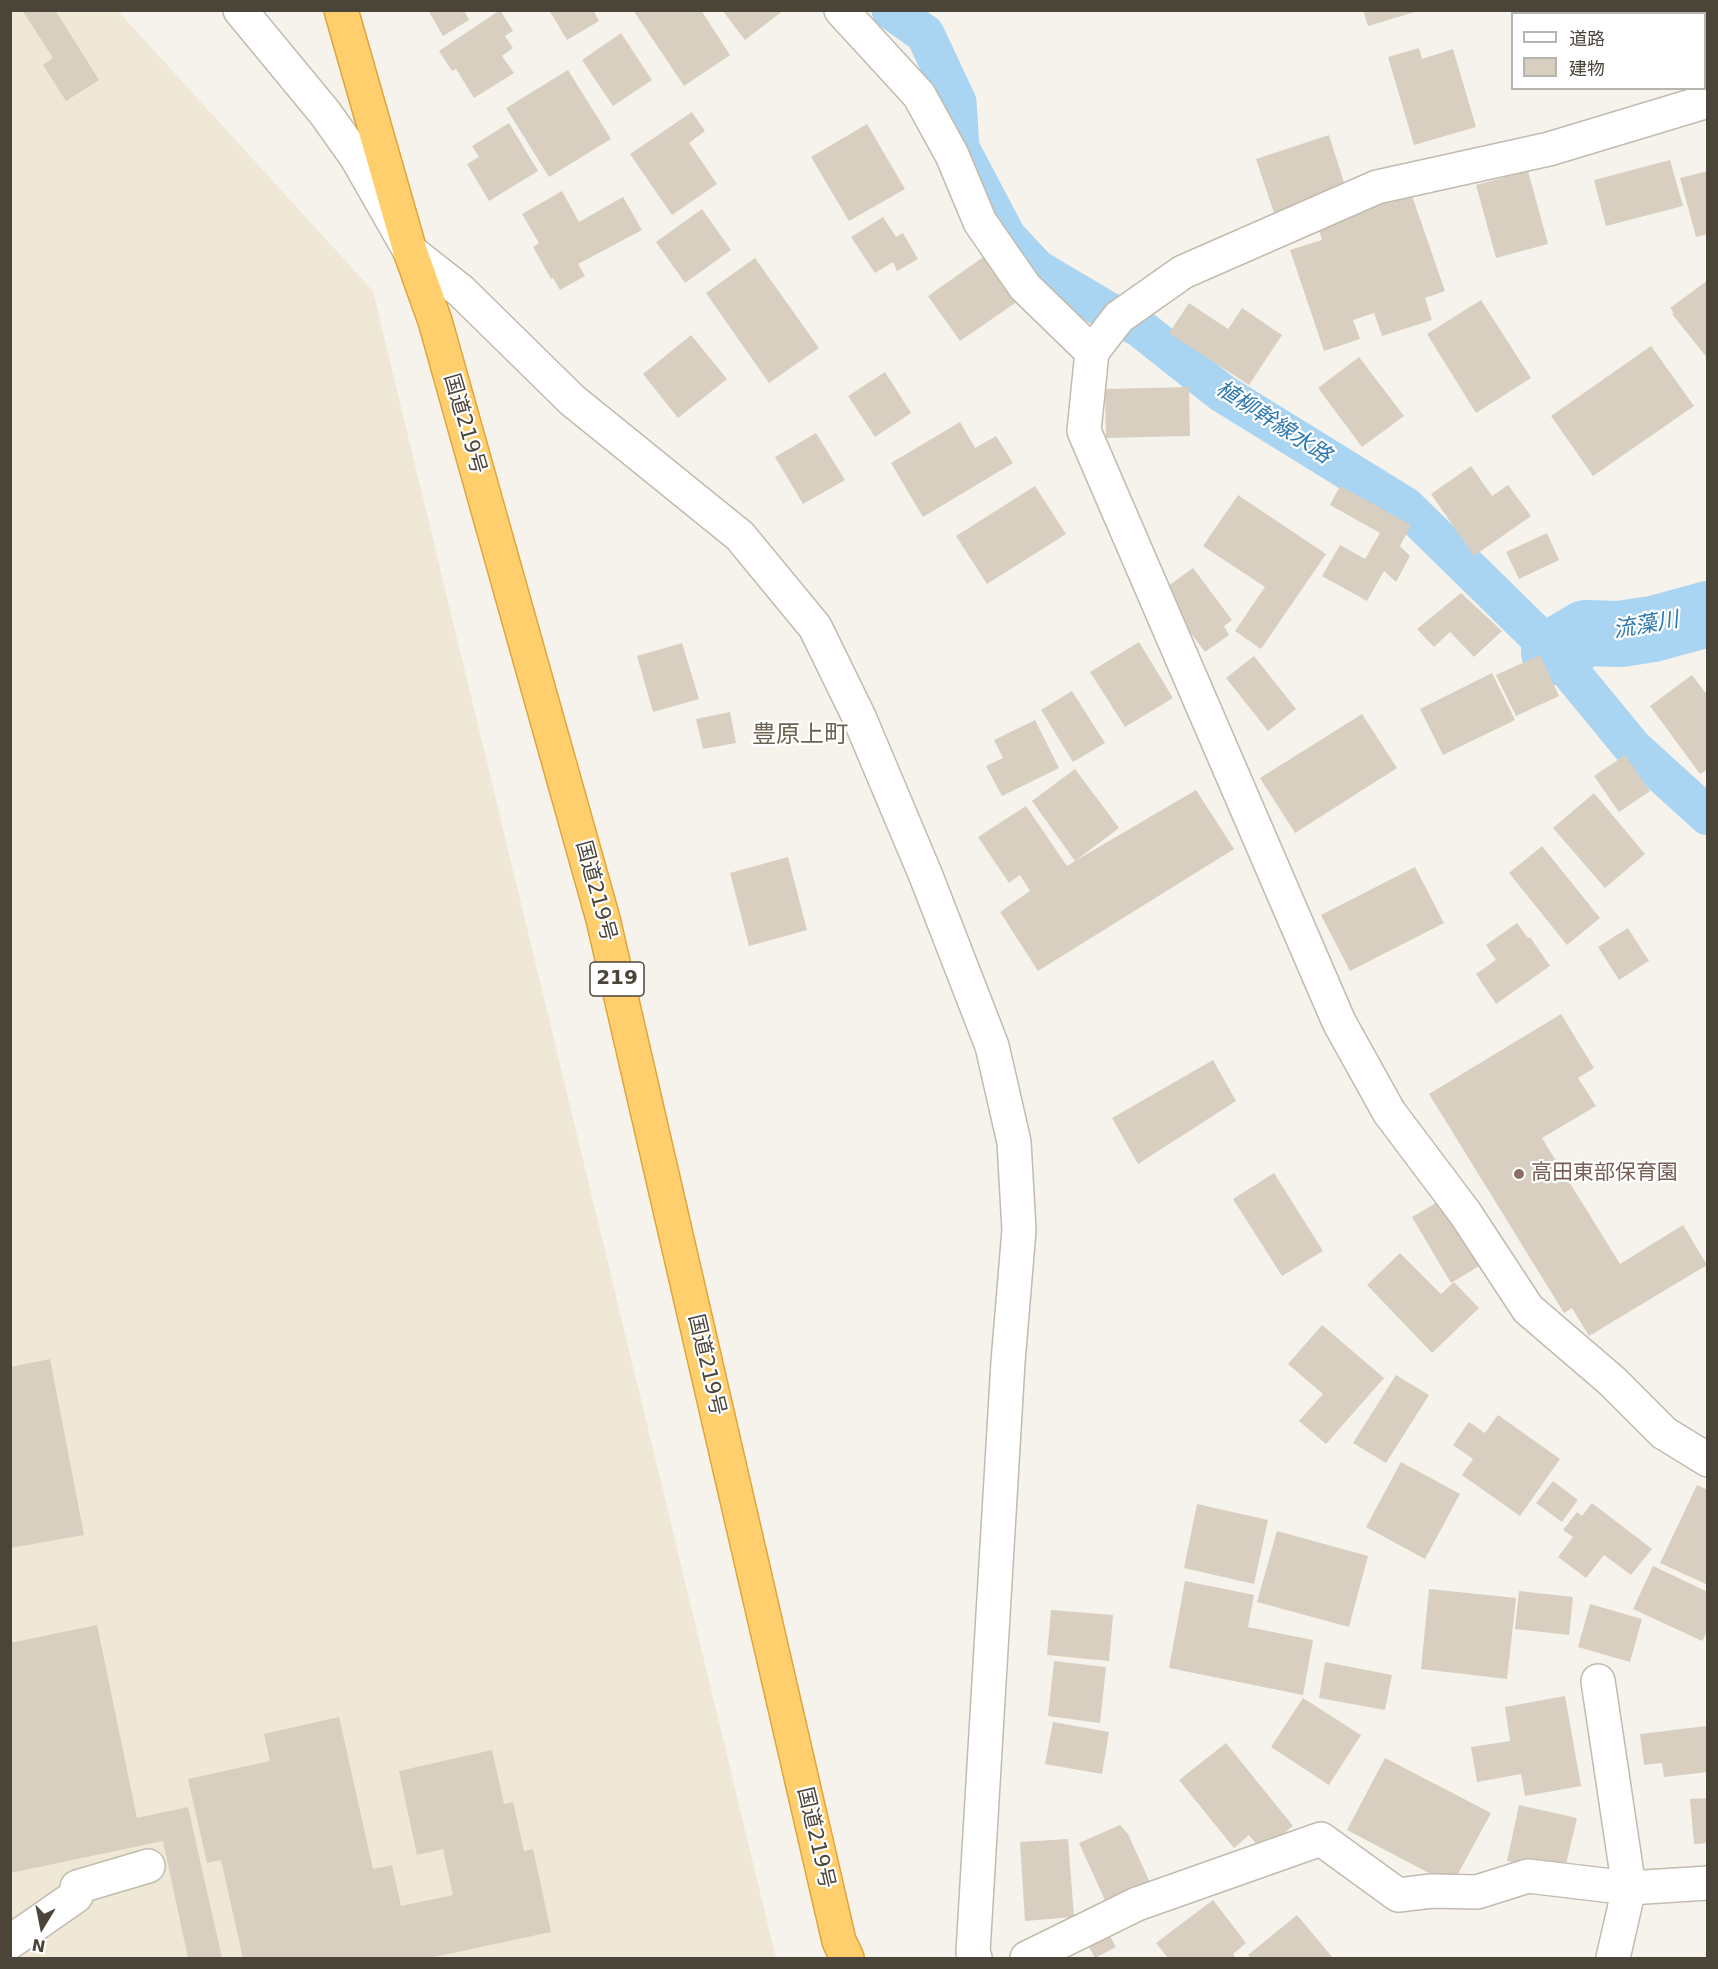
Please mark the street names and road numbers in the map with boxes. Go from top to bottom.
street label: 国道219号 [438,371,490,477]
street label: 国道219号 [569,838,621,944]
road number: 219 [590,962,644,996]
street label: 国道219号 [682,1312,730,1418]
street label: 国道219号 [791,1785,839,1891]

